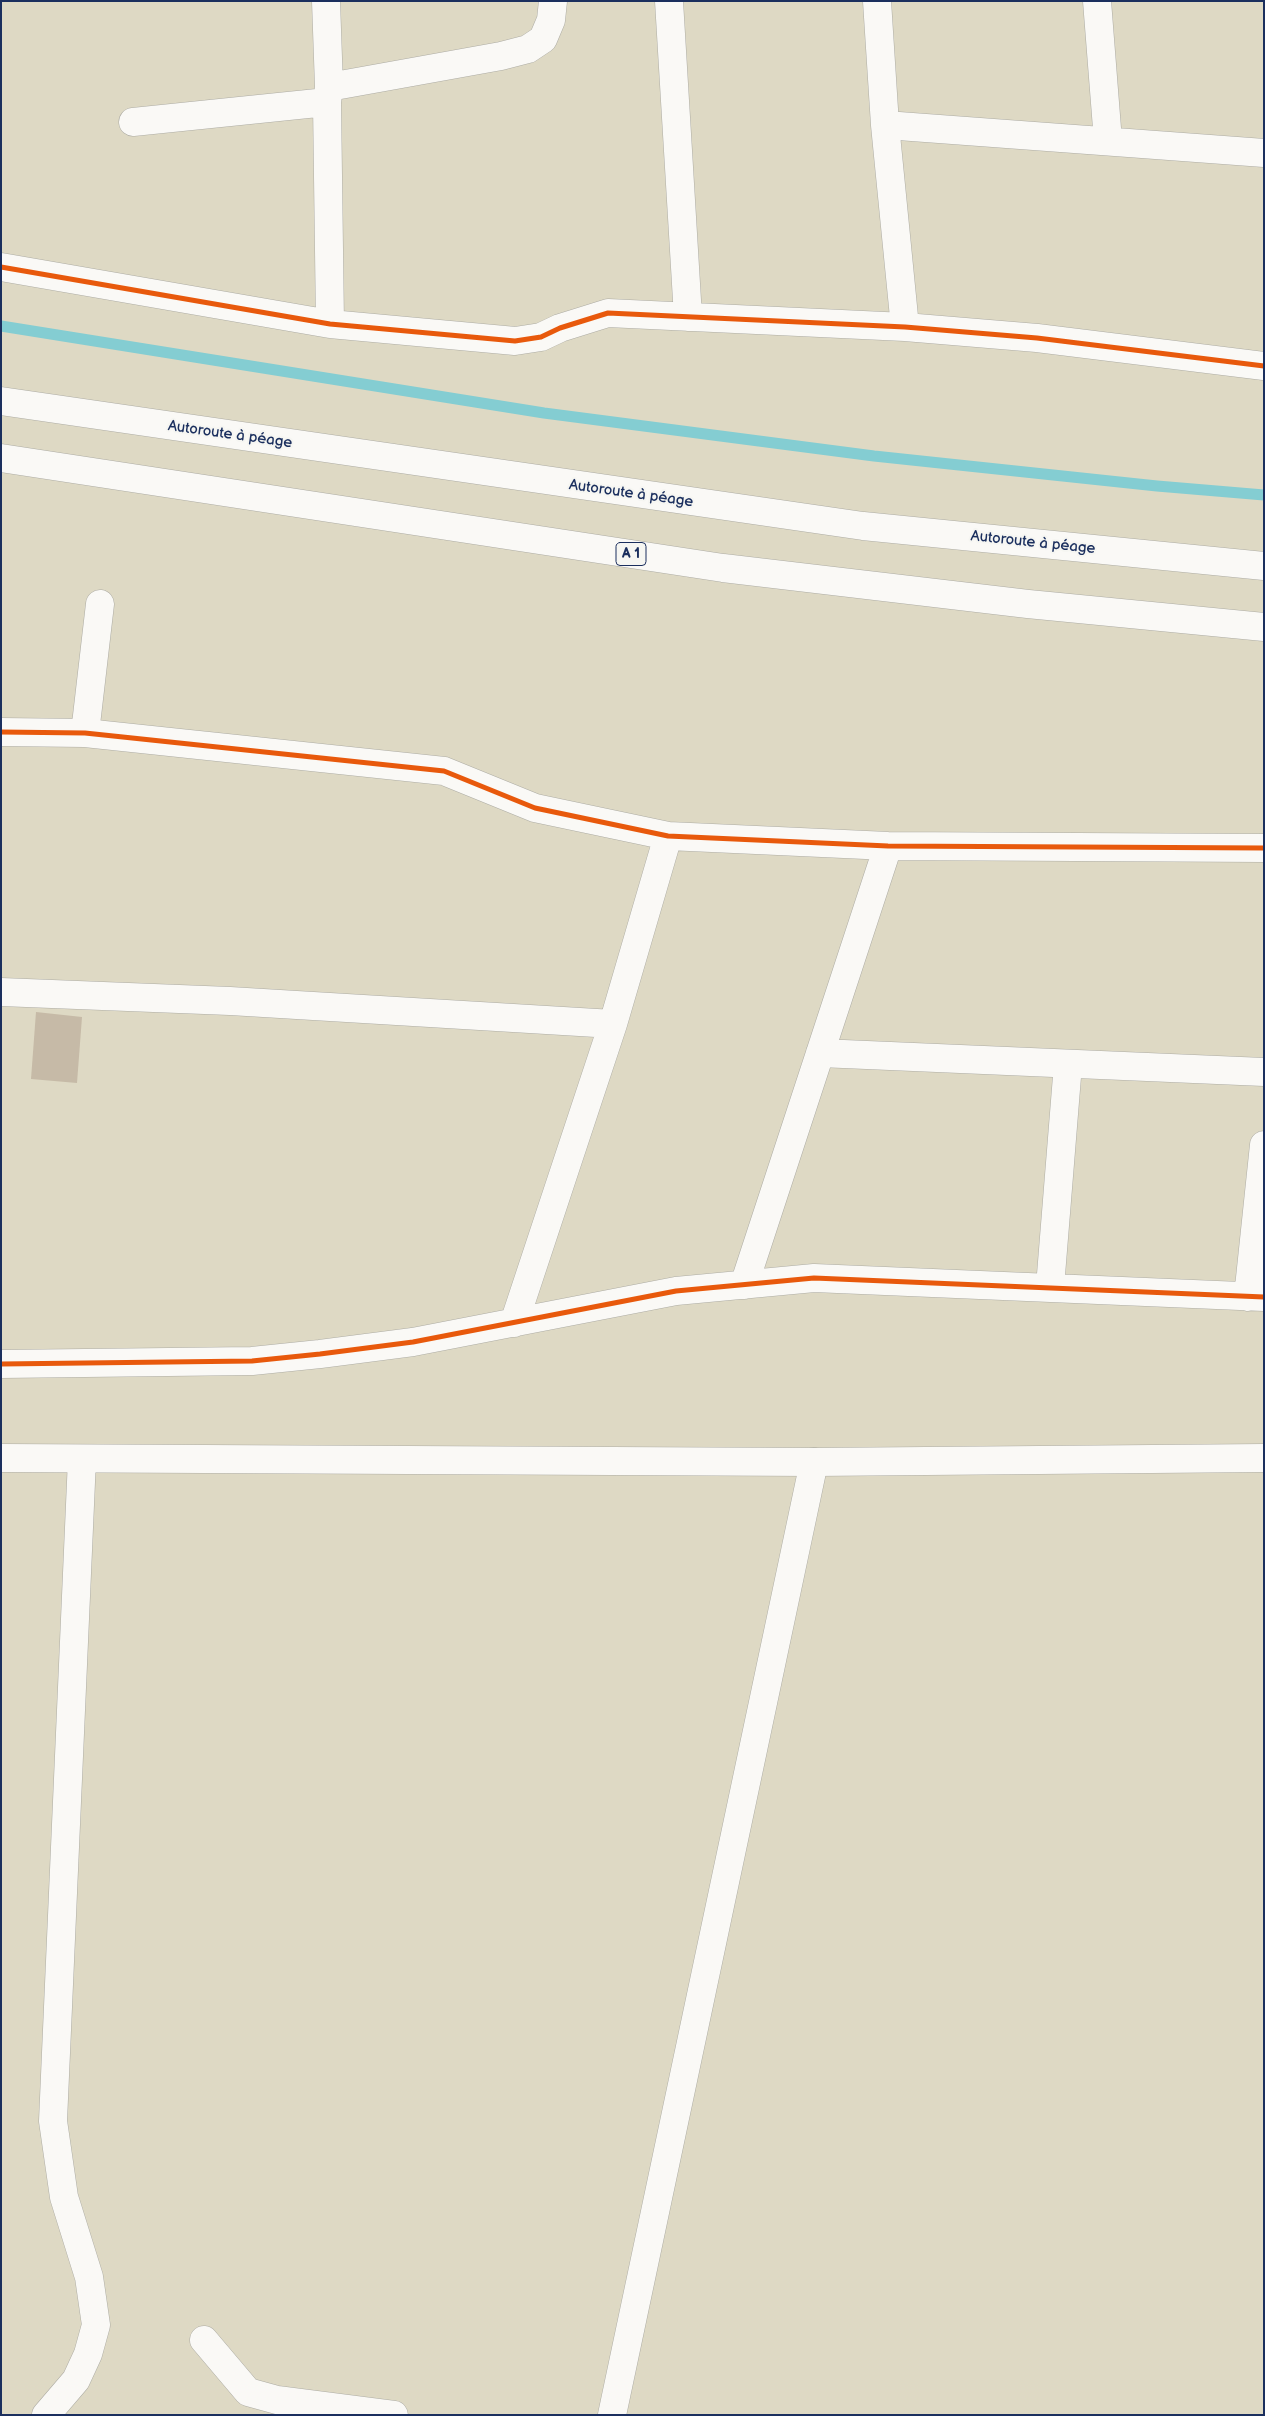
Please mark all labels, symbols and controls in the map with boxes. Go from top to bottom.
street label: Autoroute à péage [167,417,293,453]
street label: Autoroute à péage [568,476,694,512]
street label: Autoroute à péage [970,527,1096,559]
road number: A 1 [616,542,646,566]

